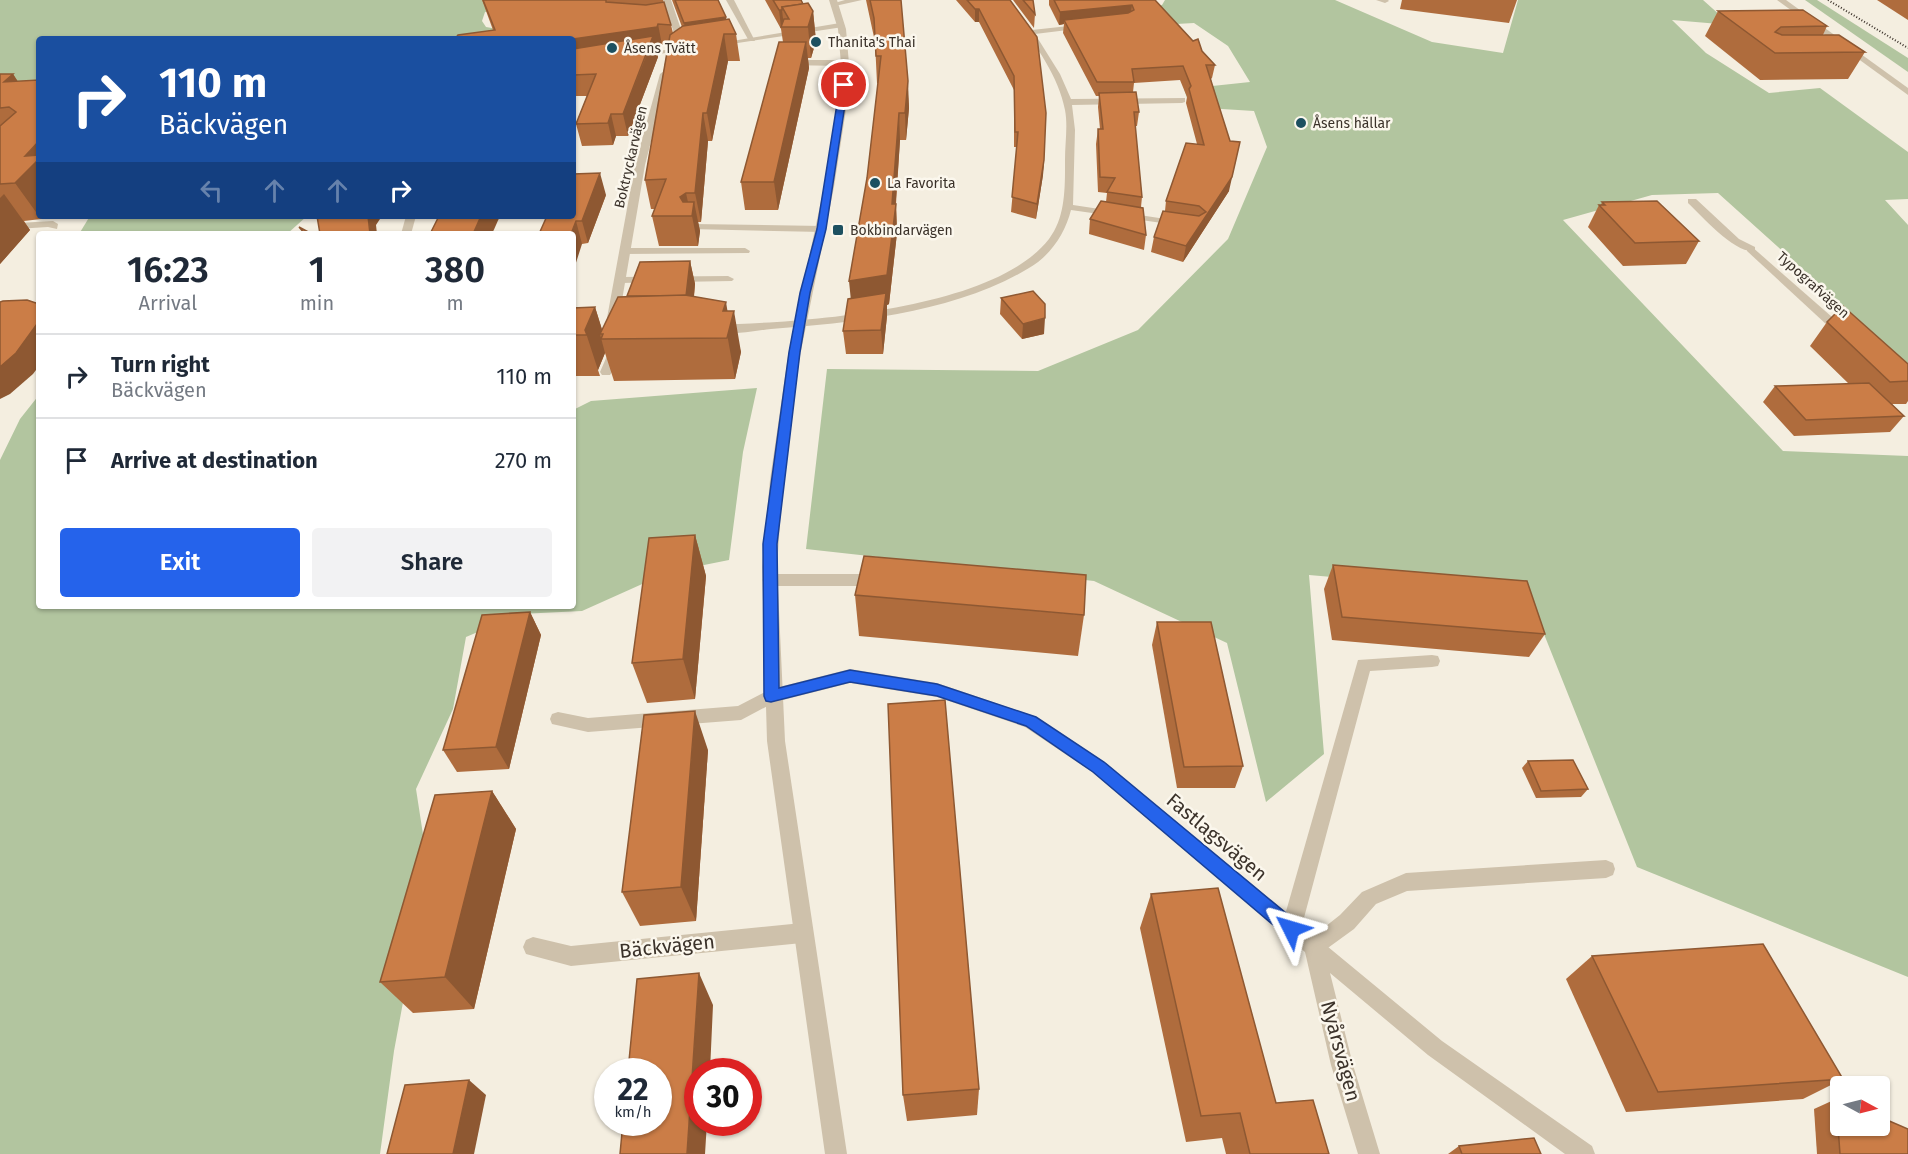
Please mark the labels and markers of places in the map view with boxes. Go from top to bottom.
place label: Thanita's Thai [828,34,916,51]
marker: Thanita's Thai [809,35,823,49]
place label: Åsens Tvätt [624,39,697,57]
marker: Åsens Tvätt [605,41,619,55]
pin [818,59,869,110]
place label: Åsens hällar [1313,114,1391,132]
marker: Åsens hällar [1294,116,1308,130]
place label: La Favorita [887,175,956,192]
marker: La Favorita [868,176,882,190]
place label: Bokbindarvägen [850,222,953,239]
marker: Bokbindarvägen [831,223,845,237]

